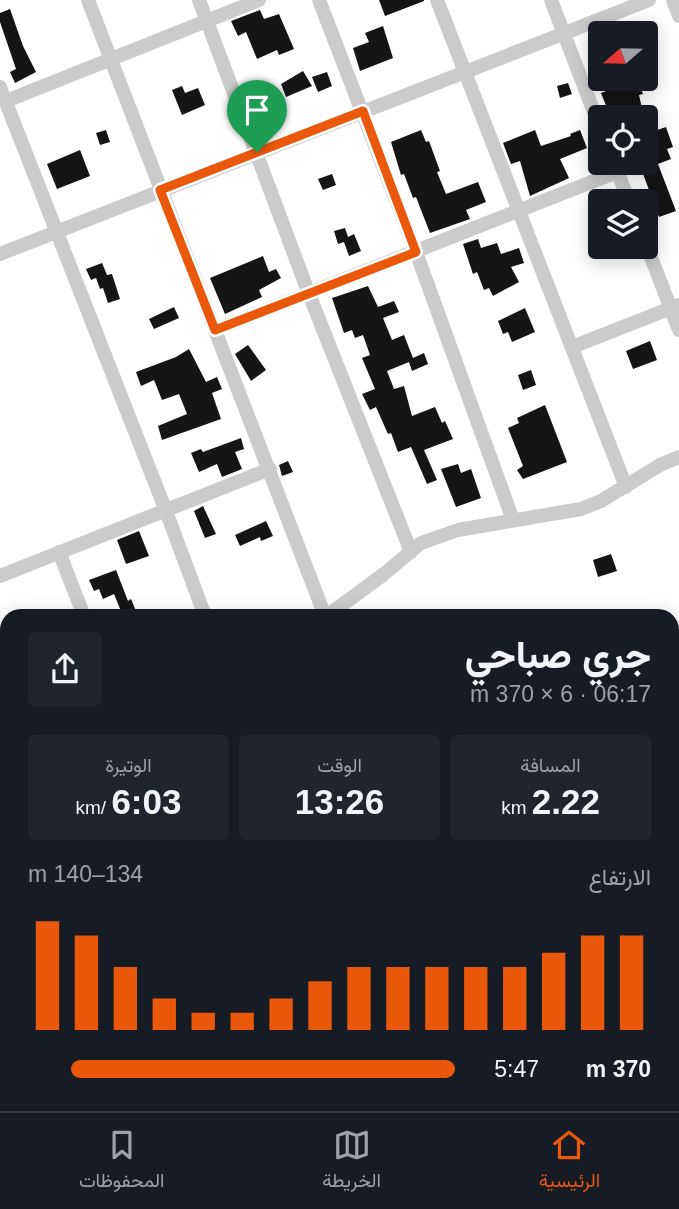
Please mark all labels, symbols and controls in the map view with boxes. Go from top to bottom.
north arrow [588,21,658,91]
map controls [588,21,658,259]
pin [227,80,287,152]
icon: arrive [238,91,276,129]
button: locate [588,105,658,175]
button: layers [588,189,658,259]
button: share [28,632,102,706]
text: جري صباحي [465,634,651,676]
text: 06:17 · 6 × 370 m [470,681,651,707]
text: الوتيرة [105,755,152,776]
text: الوقت [317,755,362,776]
text: المسافة [520,755,581,776]
text: 6:03 [111,782,181,821]
text: 13:26 [295,782,384,821]
text: 2.22 [532,782,600,821]
text: /km [76,797,111,818]
text: km [501,797,532,818]
text: 134–140 m [28,861,143,887]
text: الارتفاع [589,864,651,890]
text: 5:47 [494,1056,539,1082]
text: 370 m [586,1056,651,1082]
tab: المحفوظات [79,1126,164,1197]
tab: الخريطة [322,1126,381,1197]
tab: الرئيسية [539,1126,600,1197]

